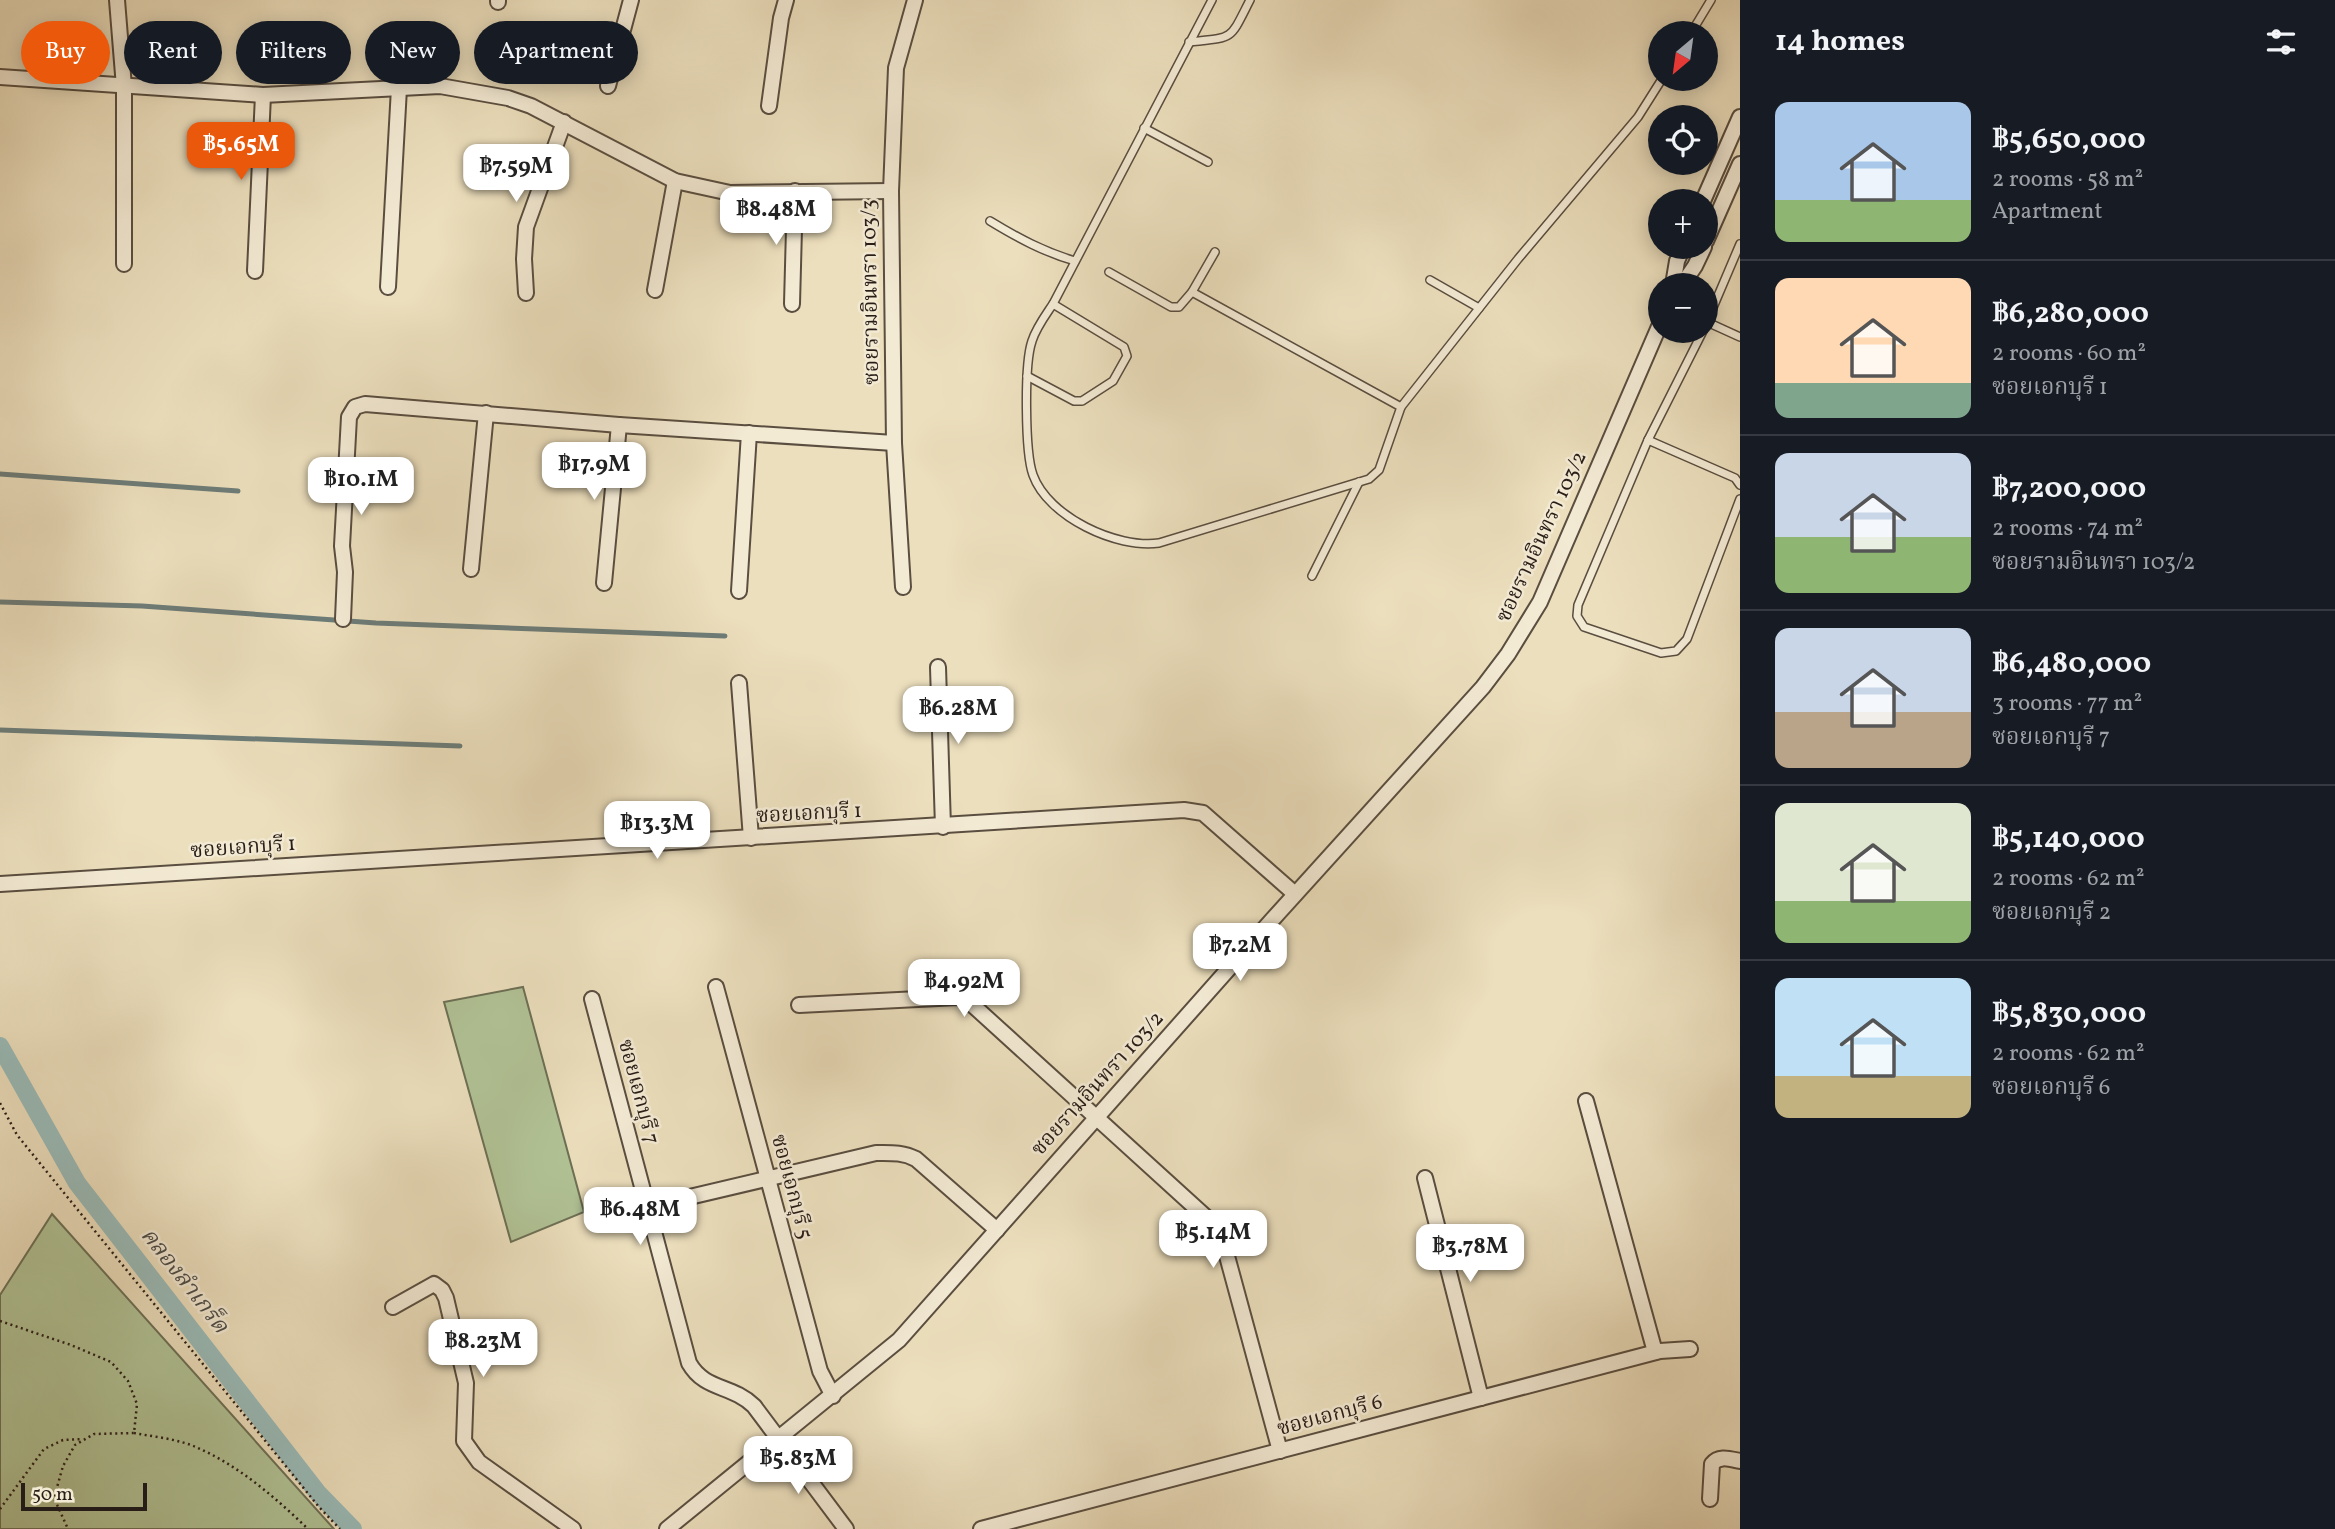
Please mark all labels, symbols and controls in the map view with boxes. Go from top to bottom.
chip: Buy [21,21,110,84]
chip: Rent [124,21,222,84]
chip: Filters [236,21,351,84]
chip: New [365,21,460,84]
chip: Apartment [474,21,638,84]
north arrow [1648,21,1718,91]
map controls [1648,21,1718,343]
text: 14 homes [1775,21,1905,63]
icon: filters [2262,23,2300,61]
button: locate [1648,105,1718,175]
text: ฿5,650,000 [1992,119,2146,161]
pin: ฿5.65M [184,122,298,182]
text: ฿5.65M [203,129,279,161]
icon: home [1831,130,1915,214]
pin: ฿7.59M [459,144,573,204]
text: ฿7.59M [479,151,553,183]
text: 2 rooms · 58 m² [1992,164,2143,196]
pin: ฿8.48M [719,188,833,247]
button: + [1648,189,1718,259]
text: ฿8.48M [736,194,816,226]
text: Apartment [1992,196,2103,228]
street label: ซอยรามอินทรา 103/3 [855,199,887,385]
button: − [1648,273,1718,343]
text: ฿6,280,000 [1992,293,2149,335]
icon: home [1831,306,1915,390]
text: 2 rooms · 60 m² [1992,338,2146,370]
text: ซอยเอกบุรี 1 [1992,372,2108,404]
pin: ฿17.9M [537,442,651,502]
street label: ซอยรามอินทรา 103/2 [1490,447,1594,627]
text: ฿17.9M [558,449,630,481]
pin: ฿10.1M [304,458,418,517]
text: ฿10.1M [324,464,398,496]
text: ฿7,200,000 [1992,468,2146,510]
icon: home [1831,481,1915,565]
text: 2 rooms · 74 m² [1992,513,2143,545]
text: ซอยรามอินทรา 103/2 [1992,547,2195,579]
text: ฿6,480,000 [1992,643,2151,685]
icon: home [1831,656,1915,740]
pin: ฿6.28M [901,686,1015,746]
text: 3 rooms · 77 m² [1992,688,2142,720]
text: ฿6.28M [919,693,997,725]
text: ซอยเอกบุรี 7 [1992,722,2110,754]
street label: ซอยเอกบุรี 1 [756,797,862,831]
pin: ฿13.3M [600,802,714,861]
text: ฿13.3M [620,808,694,840]
text: ฿5,140,000 [1992,818,2145,860]
street label: ซอยเอกบุรี 1 [189,830,297,866]
icon: home [1831,831,1915,915]
text: 2 rooms · 62 m² [1992,863,2144,895]
text: ซอยเอกบุรี 2 [1992,897,2111,929]
pin: ฿7.2M [1191,923,1289,983]
text: ฿7.2M [1209,930,1271,962]
pin: ฿4.92M [907,960,1021,1019]
text: ฿4.92M [924,966,1004,998]
text: ฿5,830,000 [1992,993,2146,1035]
street label: ซอยรามอินทรา 103/2 [1025,1005,1171,1163]
icon: home [1831,1006,1915,1090]
street label: ซอยเอกบุรี 7 [610,1036,666,1148]
text: 2 rooms · 62 m² [1992,1038,2144,1070]
text: ซอยเอกบุรี 6 [1992,1072,2110,1104]
street label: ซอยเอกบุรี 5 [763,1131,819,1243]
pin: ฿6.48M [583,1188,697,1247]
text: ฿6.48M [600,1194,680,1226]
pin: ฿5.14M [1156,1210,1270,1270]
text: ฿5.14M [1175,1217,1251,1249]
water label: คลองลำเกร็ด [132,1221,236,1342]
pin: ฿3.78M [1413,1224,1527,1284]
text: ฿3.78M [1432,1231,1508,1263]
pin: ฿8.23M [426,1320,540,1379]
text: ฿8.23M [444,1326,522,1358]
street label: ซอยเอกบุรี 6 [1274,1388,1386,1444]
pin: ฿5.83M [741,1436,855,1496]
text: ฿5.83M [760,1443,836,1475]
scale bar [21,1480,147,1512]
text: 50 m [32,1482,73,1508]

